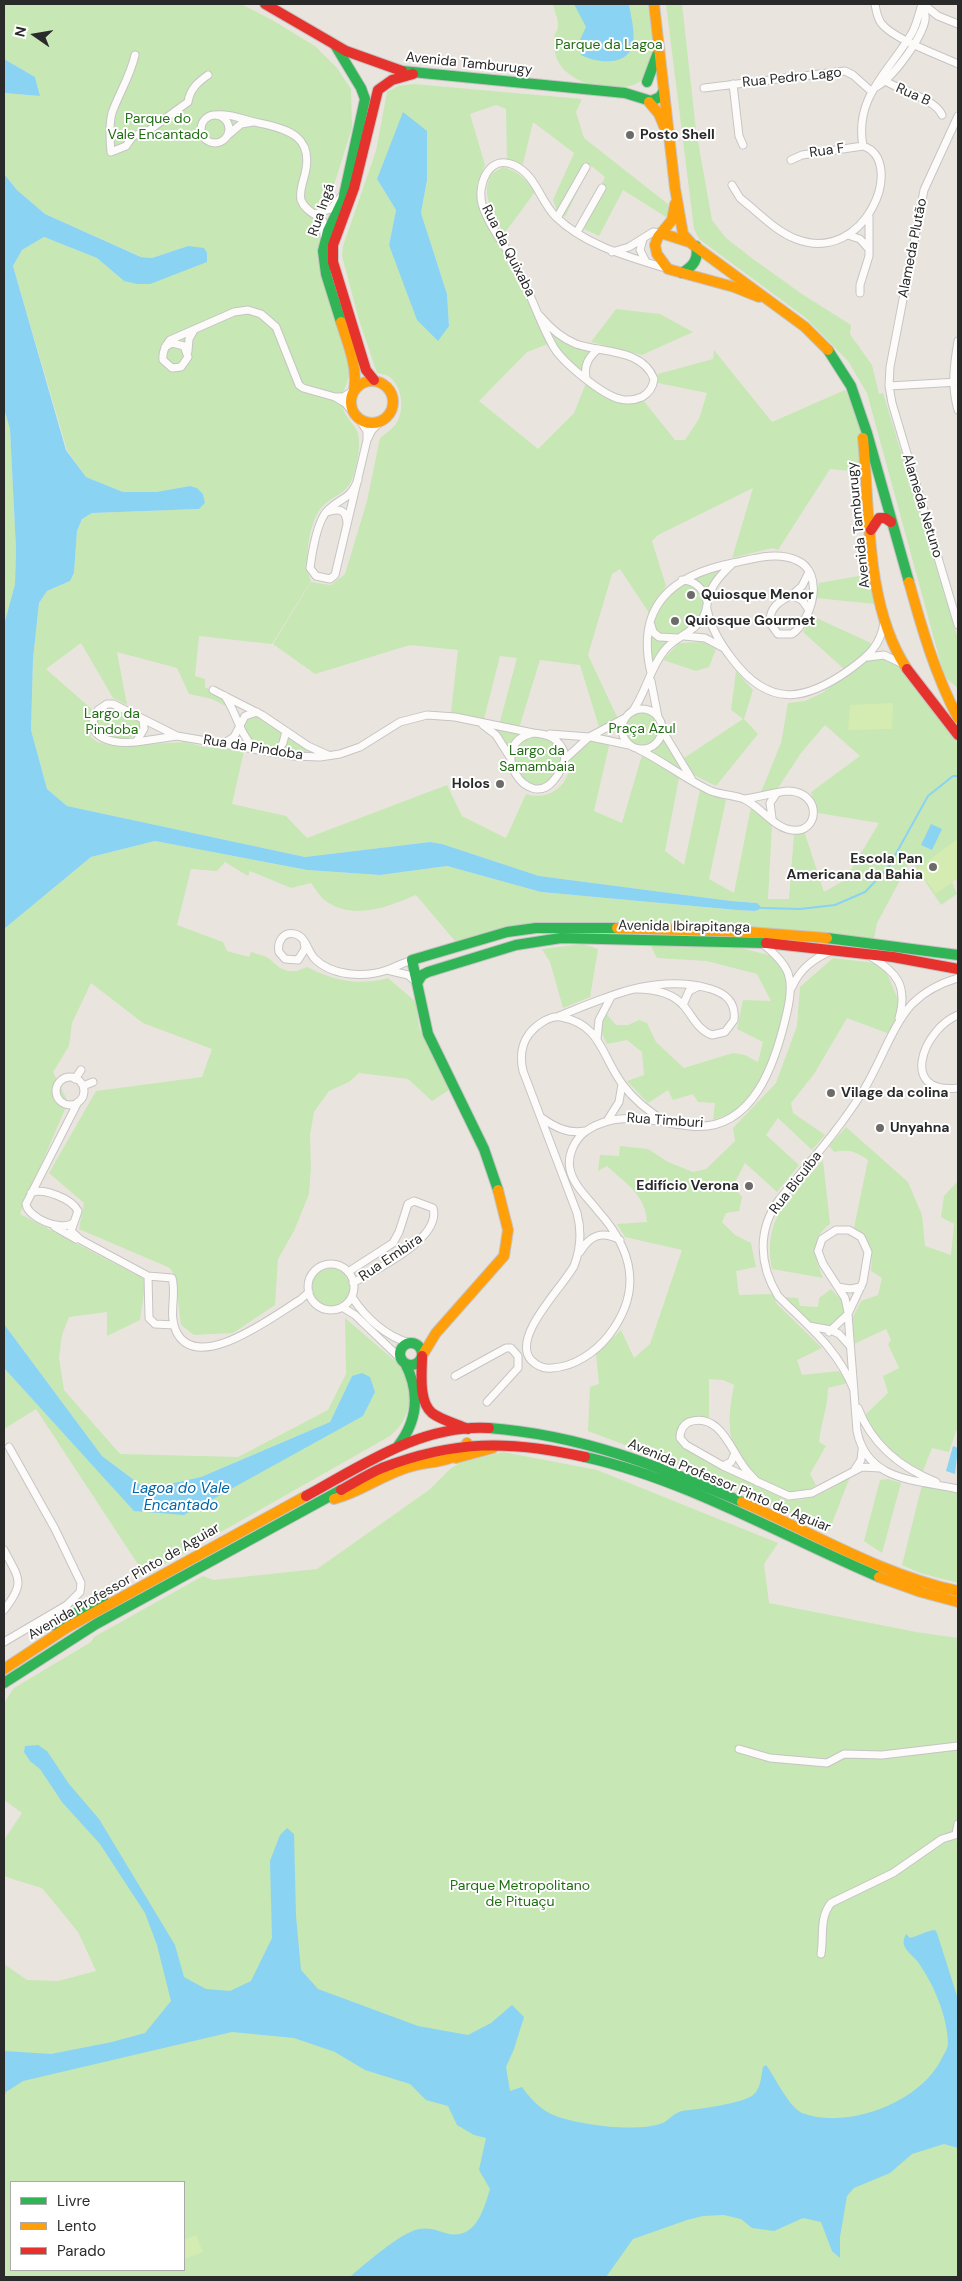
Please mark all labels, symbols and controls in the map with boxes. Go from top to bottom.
north arrow [10,10,60,60]
text: N [10,25,30,39]
park label: Parque da Lagoa [555,37,663,53]
street label: Avenida Tamburugy [405,49,533,79]
street label: Rua Pedro Lago [741,64,843,92]
street label: Rua B [893,80,933,110]
park label: Parque do Vale Encantado [108,111,208,144]
place label: Posto Shell [640,127,715,143]
marker: Posto Shell [624,129,636,141]
street label: Rua F [808,140,846,162]
street label: Rua Ingá [305,182,339,238]
street label: Alameda Plutão [895,197,931,299]
street label: Rua da Quixaba [478,202,538,300]
street label: Alameda Netuno [898,452,946,560]
street label: Avenida Tamburugy [844,461,874,589]
place label: Quiosque Menor [701,587,814,603]
marker: Quiosque Menor [685,589,697,601]
place label: Quiosque Gourmet [685,613,815,629]
marker: Quiosque Gourmet [669,615,681,627]
park label: Largo da Pindoba [84,706,140,739]
park label: Praça Azul [608,721,676,737]
street label: Rua da Pindoba [202,732,304,764]
park label: Largo da Samambaia [499,743,575,776]
place label: Holos [452,776,490,792]
marker: Holos [494,778,506,790]
place label: Escola Pan Americana da Bahia [787,851,923,884]
marker: Escola Pan Americana da Bahia [927,861,939,873]
street label: Avenida Ibirapitanga [618,917,750,937]
place label: Vilage da colina [841,1085,949,1101]
marker: Vilage da colina [825,1087,837,1099]
street label: Rua Timburi [626,1110,704,1132]
place label: Unyahna [890,1120,950,1136]
marker: Unyahna [874,1122,886,1134]
street label: Rua Bicuíba [766,1148,826,1218]
place label: Edifício Verona [636,1178,739,1194]
marker: Edifício Verona [743,1180,755,1192]
street label: Rua Embira [356,1231,426,1285]
street label: Avenida Professor Pinto de Aguiar [625,1436,833,1536]
water label: Lagoa do Vale Encantado [132,1480,230,1515]
street label: Avenida Professor Pinto de Aguiar [25,1520,223,1644]
park label: Parque Metropolitano de Pituaçu [450,1878,590,1910]
legend [10,2181,185,2271]
text: Livre [57,2191,90,2211]
text: Lento [57,2216,96,2236]
text: Parado [57,2241,106,2261]

